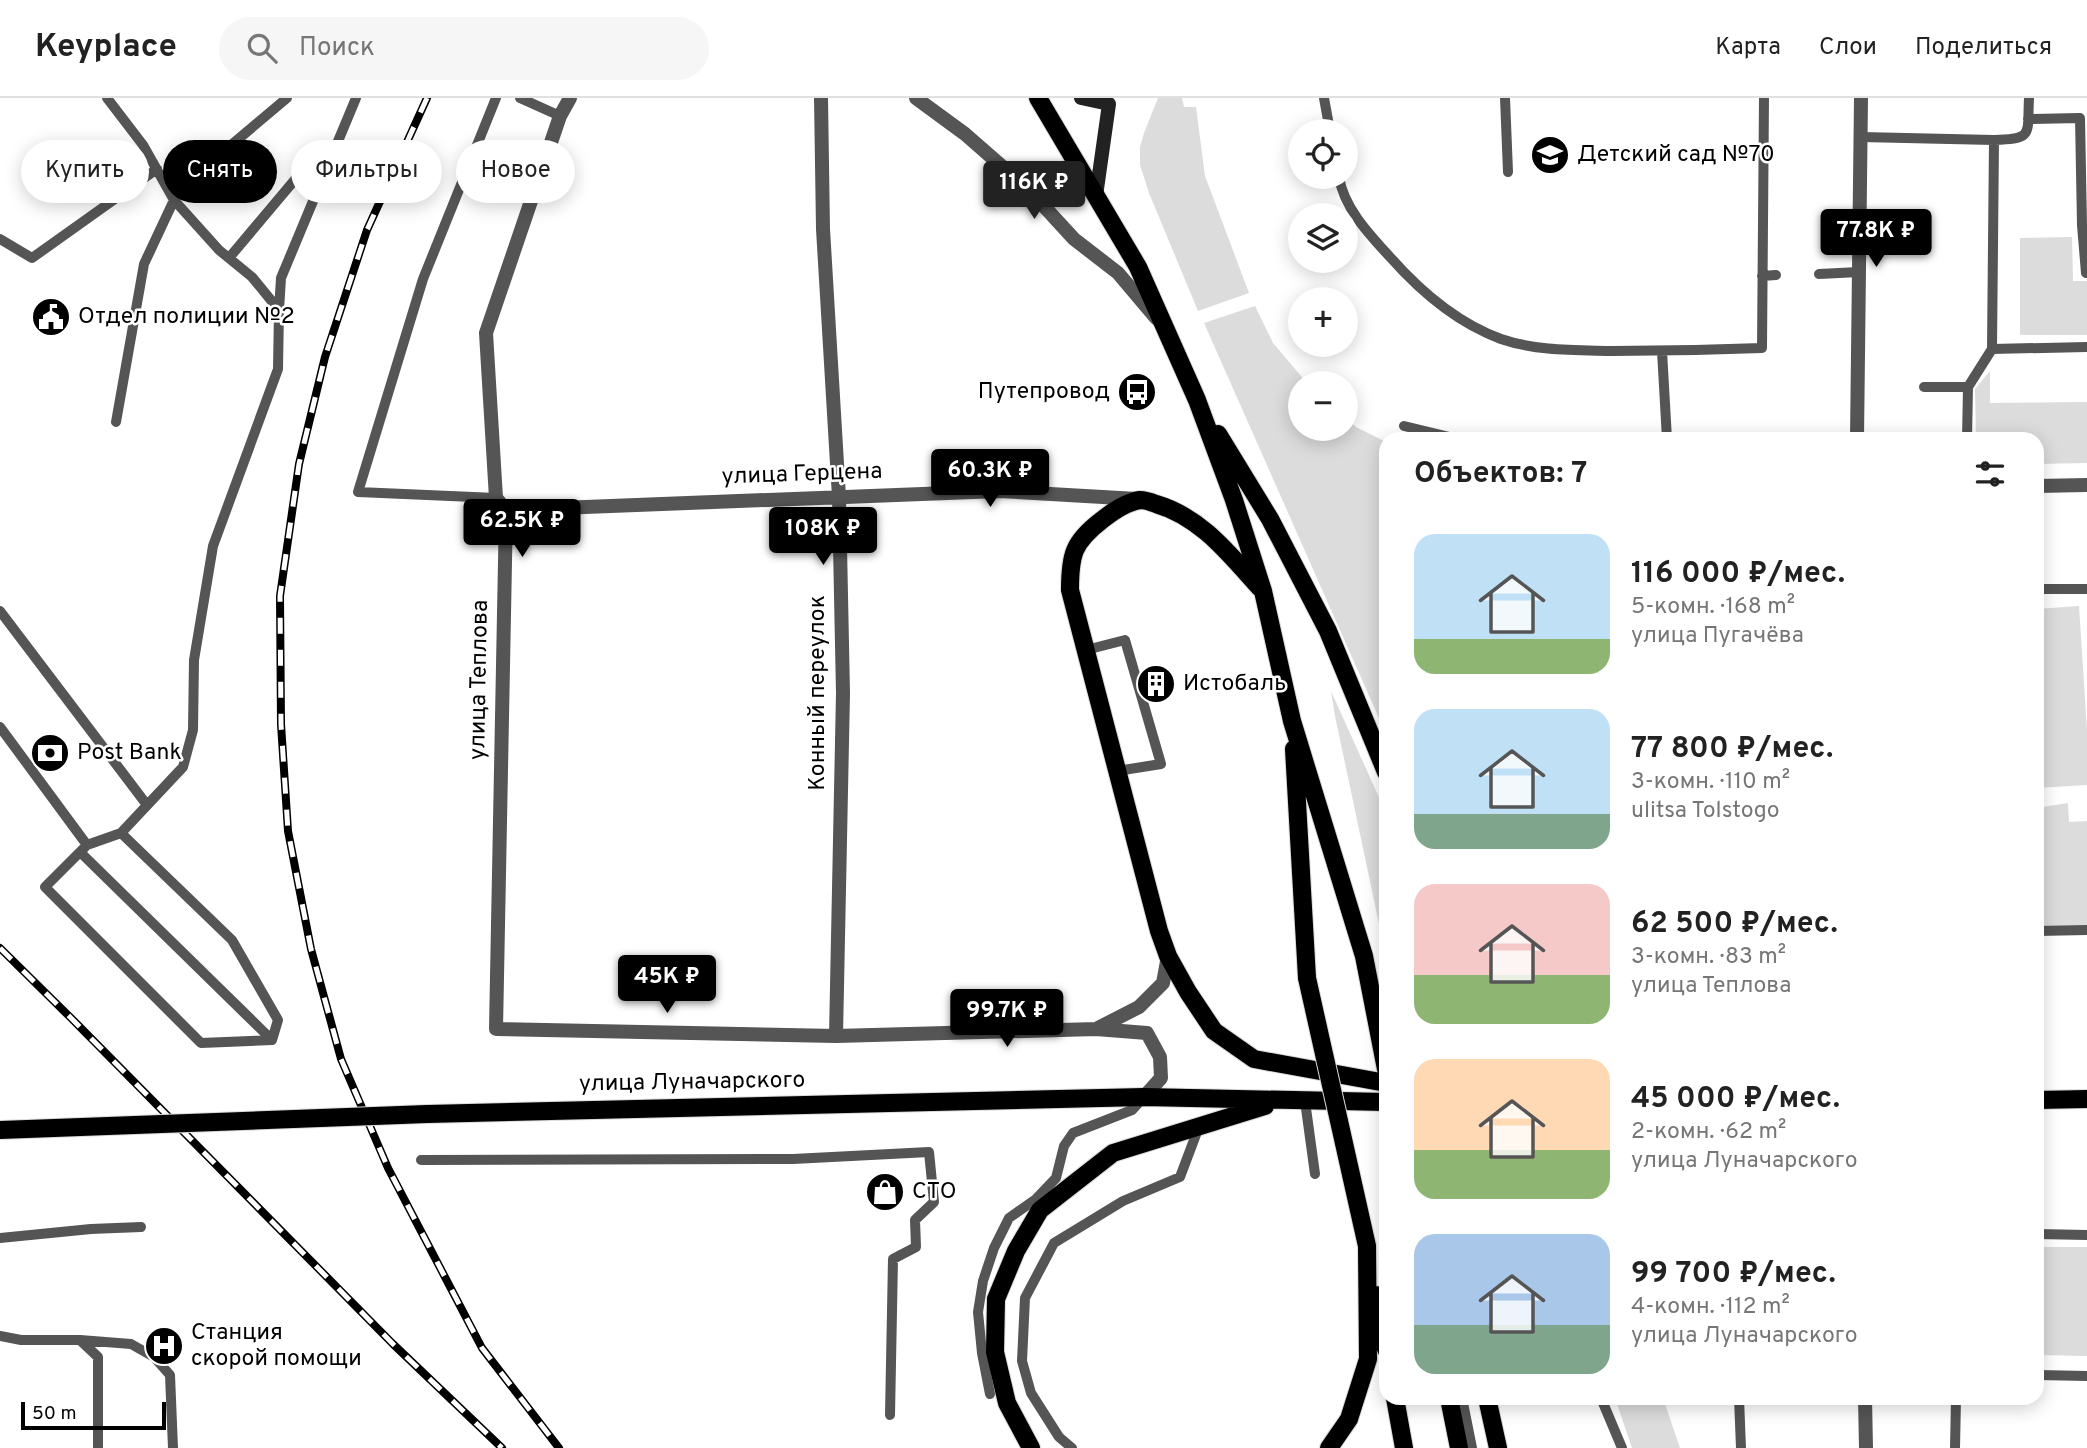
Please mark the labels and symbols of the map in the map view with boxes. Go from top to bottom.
school or university icon: Детский сад №70 [1529,134,1571,176]
place label: Детский сад №70 [1577,141,1775,170]
pin: 116K ₽ [977,162,1091,221]
pin: 77.8K ₽ [1811,209,1941,269]
public building icon: Отдел полиции №2 [30,296,72,338]
place label: Отдел полиции №2 [78,303,295,332]
bus stop icon: Путепровод [1116,371,1158,413]
place label: Путепровод [978,378,1110,407]
pin: 60.3K ₽ [925,450,1055,509]
street label: улица Герцена [721,458,883,492]
pin: 62.5K ₽ [457,500,587,559]
pin: 108K ₽ [766,508,880,567]
street label: Конный переулок [804,595,833,791]
street label: улица Теплова [464,600,496,760]
building icon: Истобаль [1135,663,1177,705]
place label: Истобаль [1183,670,1286,699]
bank icon: Post Bank [29,732,71,774]
place label: Post Bank [77,739,182,768]
pin: 45K ₽ [618,956,716,1015]
pin: 99.7K ₽ [942,990,1072,1049]
street label: улица Луначарского [579,1067,805,1099]
shop icon: СТО [864,1171,906,1213]
place label: СТО [912,1178,957,1207]
place label: Станция скорой помощи [191,1319,362,1374]
hospital icon: Станция скорой помощи [143,1325,185,1367]
scale bar [21,1399,166,1431]

